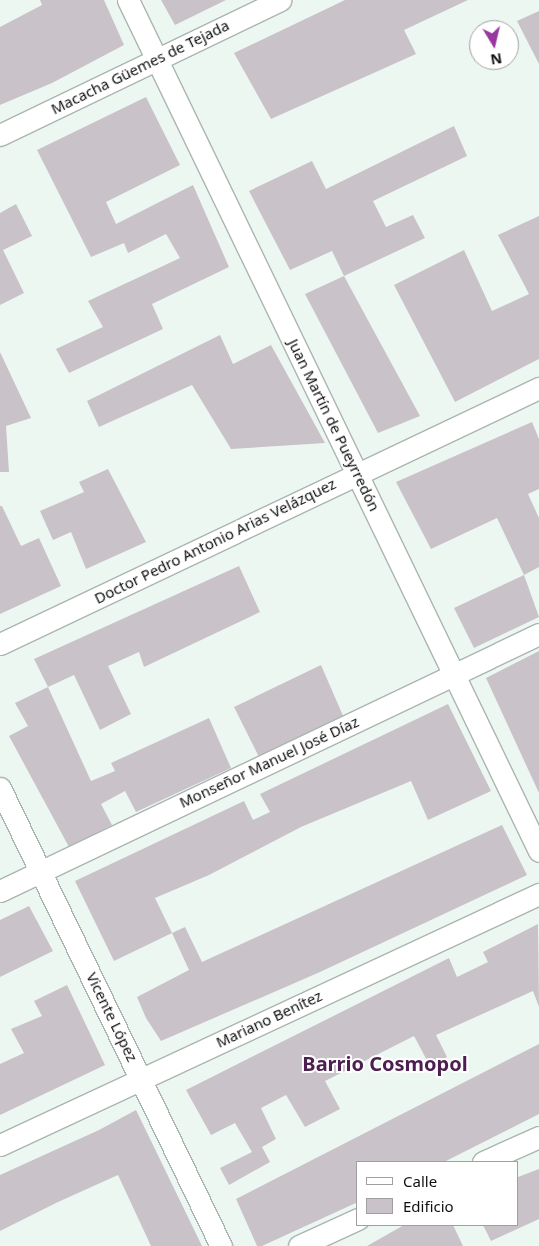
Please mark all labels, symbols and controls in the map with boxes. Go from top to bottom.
street label: Macacha Güemes de Tejada [48,16,232,118]
north arrow [469,20,519,70]
text: N [489,49,503,70]
street label: Juan Martín de Pueyrredón [284,336,384,514]
street label: Doctor Pedro Antonio Arias Velázquez [91,475,339,607]
street label: Monseñor Manuel José Díaz [176,712,362,812]
street label: Vicente López [83,969,141,1065]
street label: Mariano Benítez [213,987,325,1051]
district label: Barrio Cosmopol [302,1051,468,1075]
legend [356,1161,519,1226]
text: Calle [403,1171,437,1191]
text: Edificio [403,1196,454,1216]

